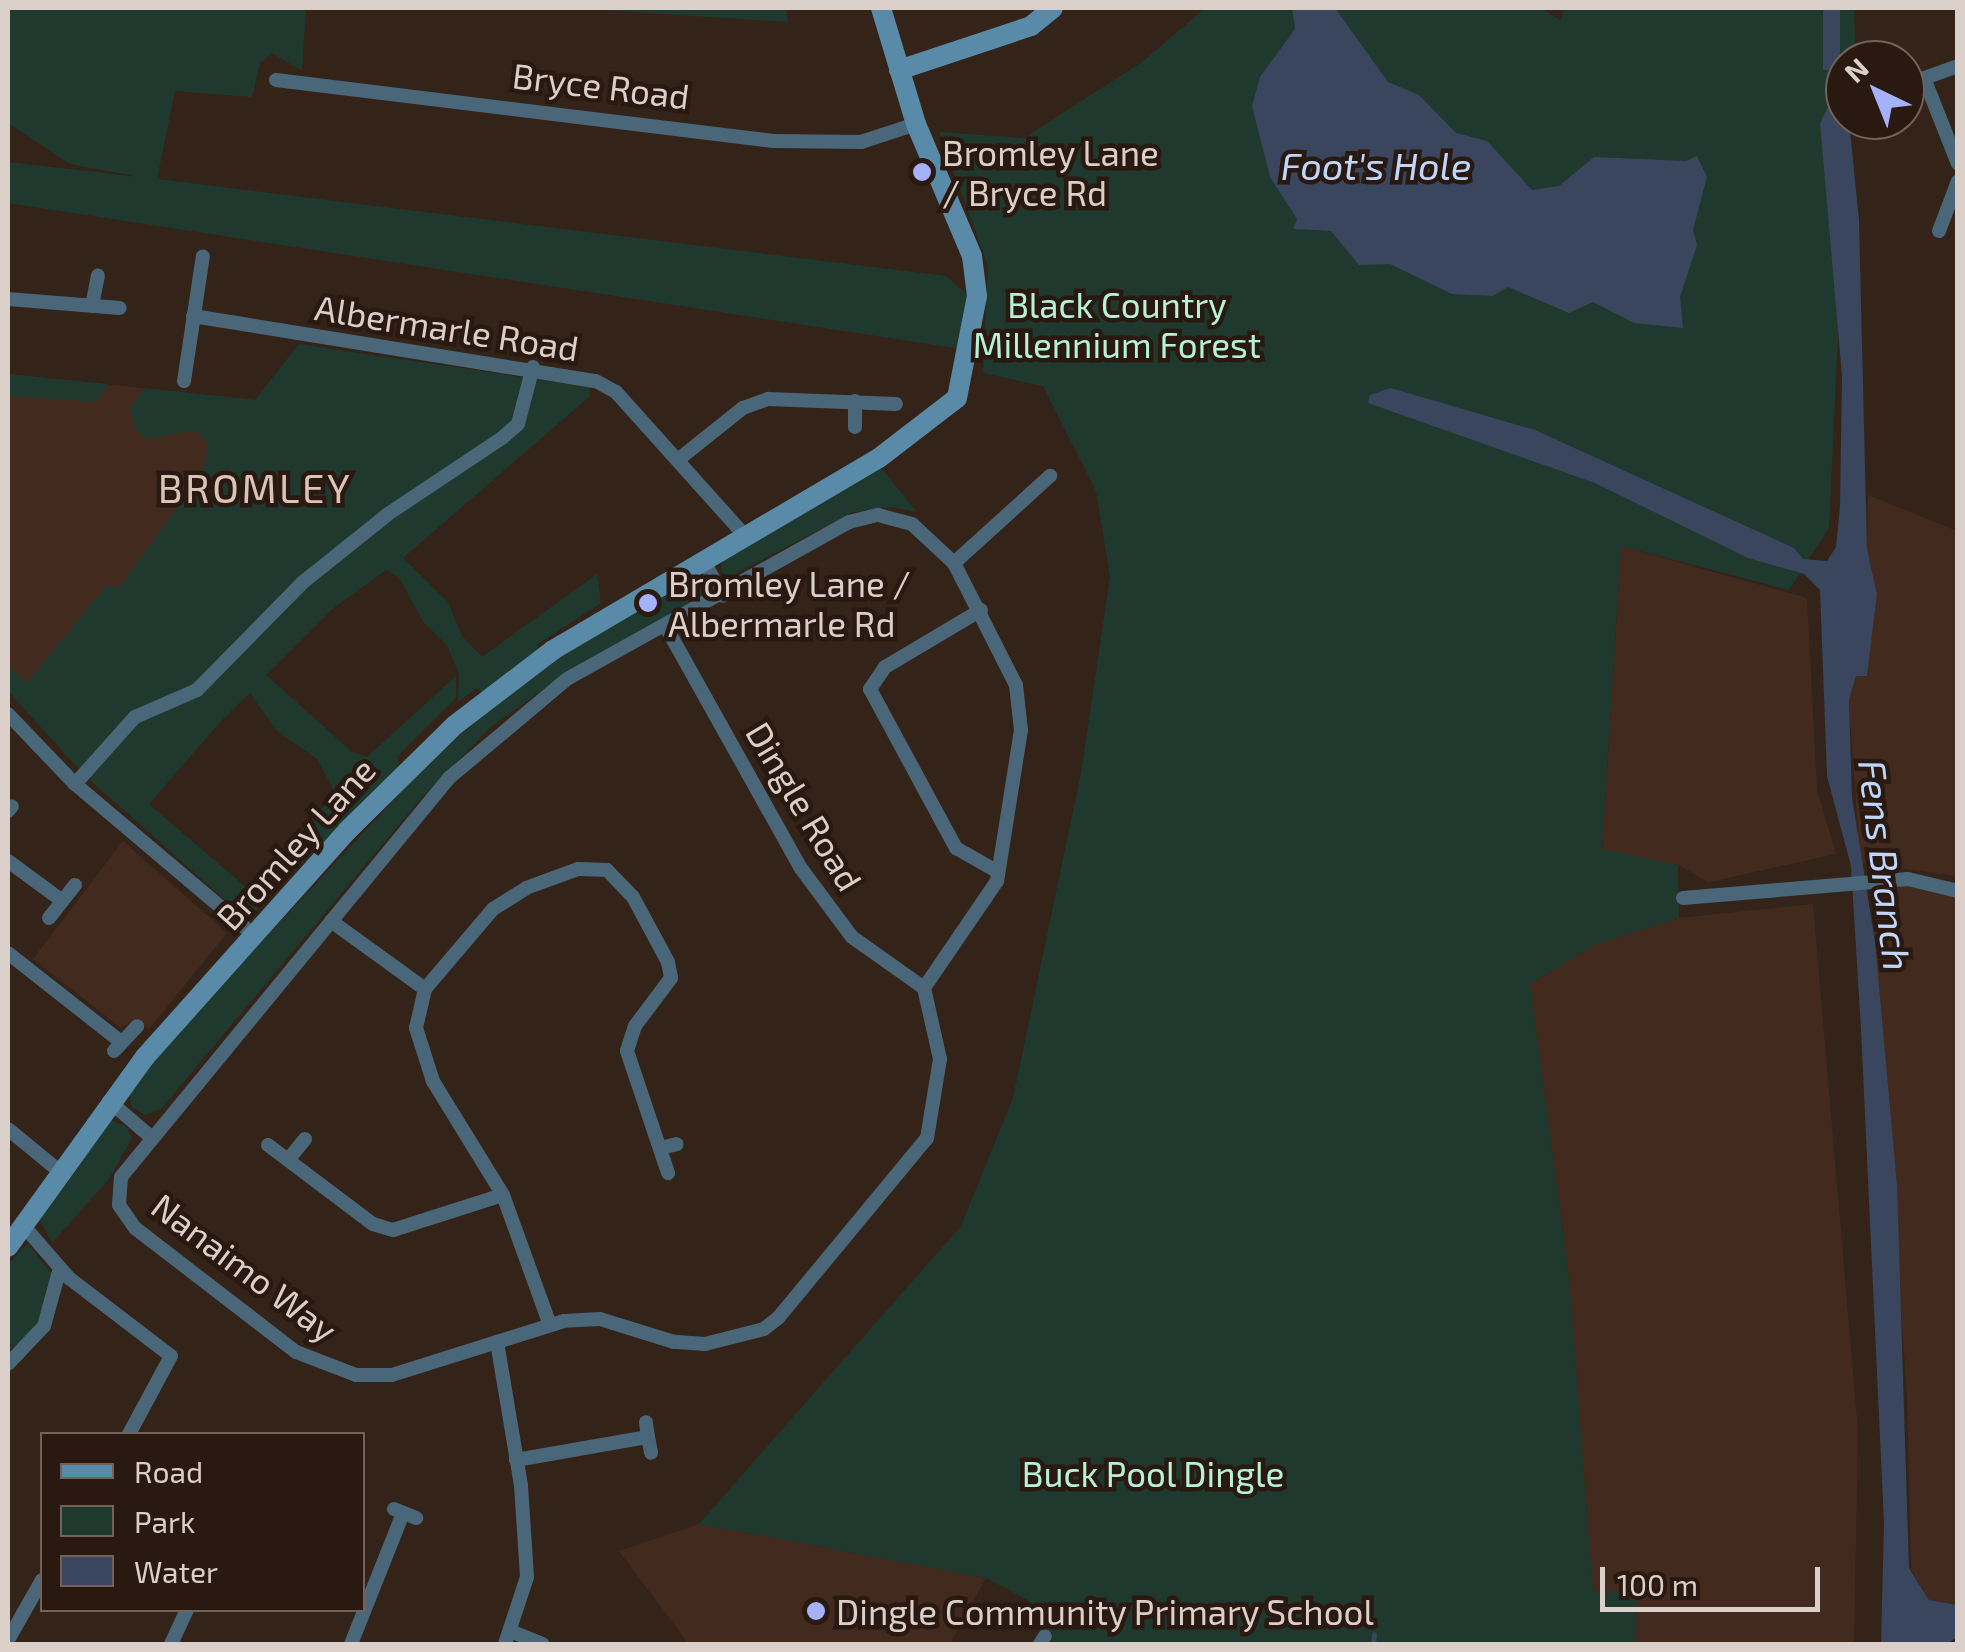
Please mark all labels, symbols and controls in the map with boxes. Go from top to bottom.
north arrow [1825,40,1925,140]
text: N [1837,50,1875,89]
street label: Bryce Road [510,53,692,117]
place label: Bromley Lane / Bryce Rd [942,131,1160,213]
water label: Foot's Hole [1281,143,1471,189]
marker: Bromley Lane / Bryce Rd [911,161,933,183]
park label: Black Country Millennium Forest [973,283,1261,365]
street label: Albermarle Road [312,285,582,369]
district label: BROMLEY [158,463,352,511]
place label: Bromley Lane / Albermarle Rd [668,562,911,644]
marker: Bromley Lane / Albermarle Rd [637,592,659,614]
street label: Dingle Road [738,714,872,898]
street label: Bromley Lane [207,748,383,938]
water label: Fens Branch [1849,757,1921,973]
street label: Nanaimo Way [144,1184,346,1350]
legend [40,1432,365,1612]
park label: Buck Pool Dingle [1021,1452,1285,1494]
text: Road [134,1453,203,1489]
text: Park [134,1503,195,1539]
scale bar [1605,1547,1825,1609]
text: Water [134,1553,218,1589]
text: 100 m [1617,1566,1698,1602]
place label: Dingle Community Primary School [836,1590,1375,1632]
marker: Dingle Community Primary School [805,1600,827,1622]

